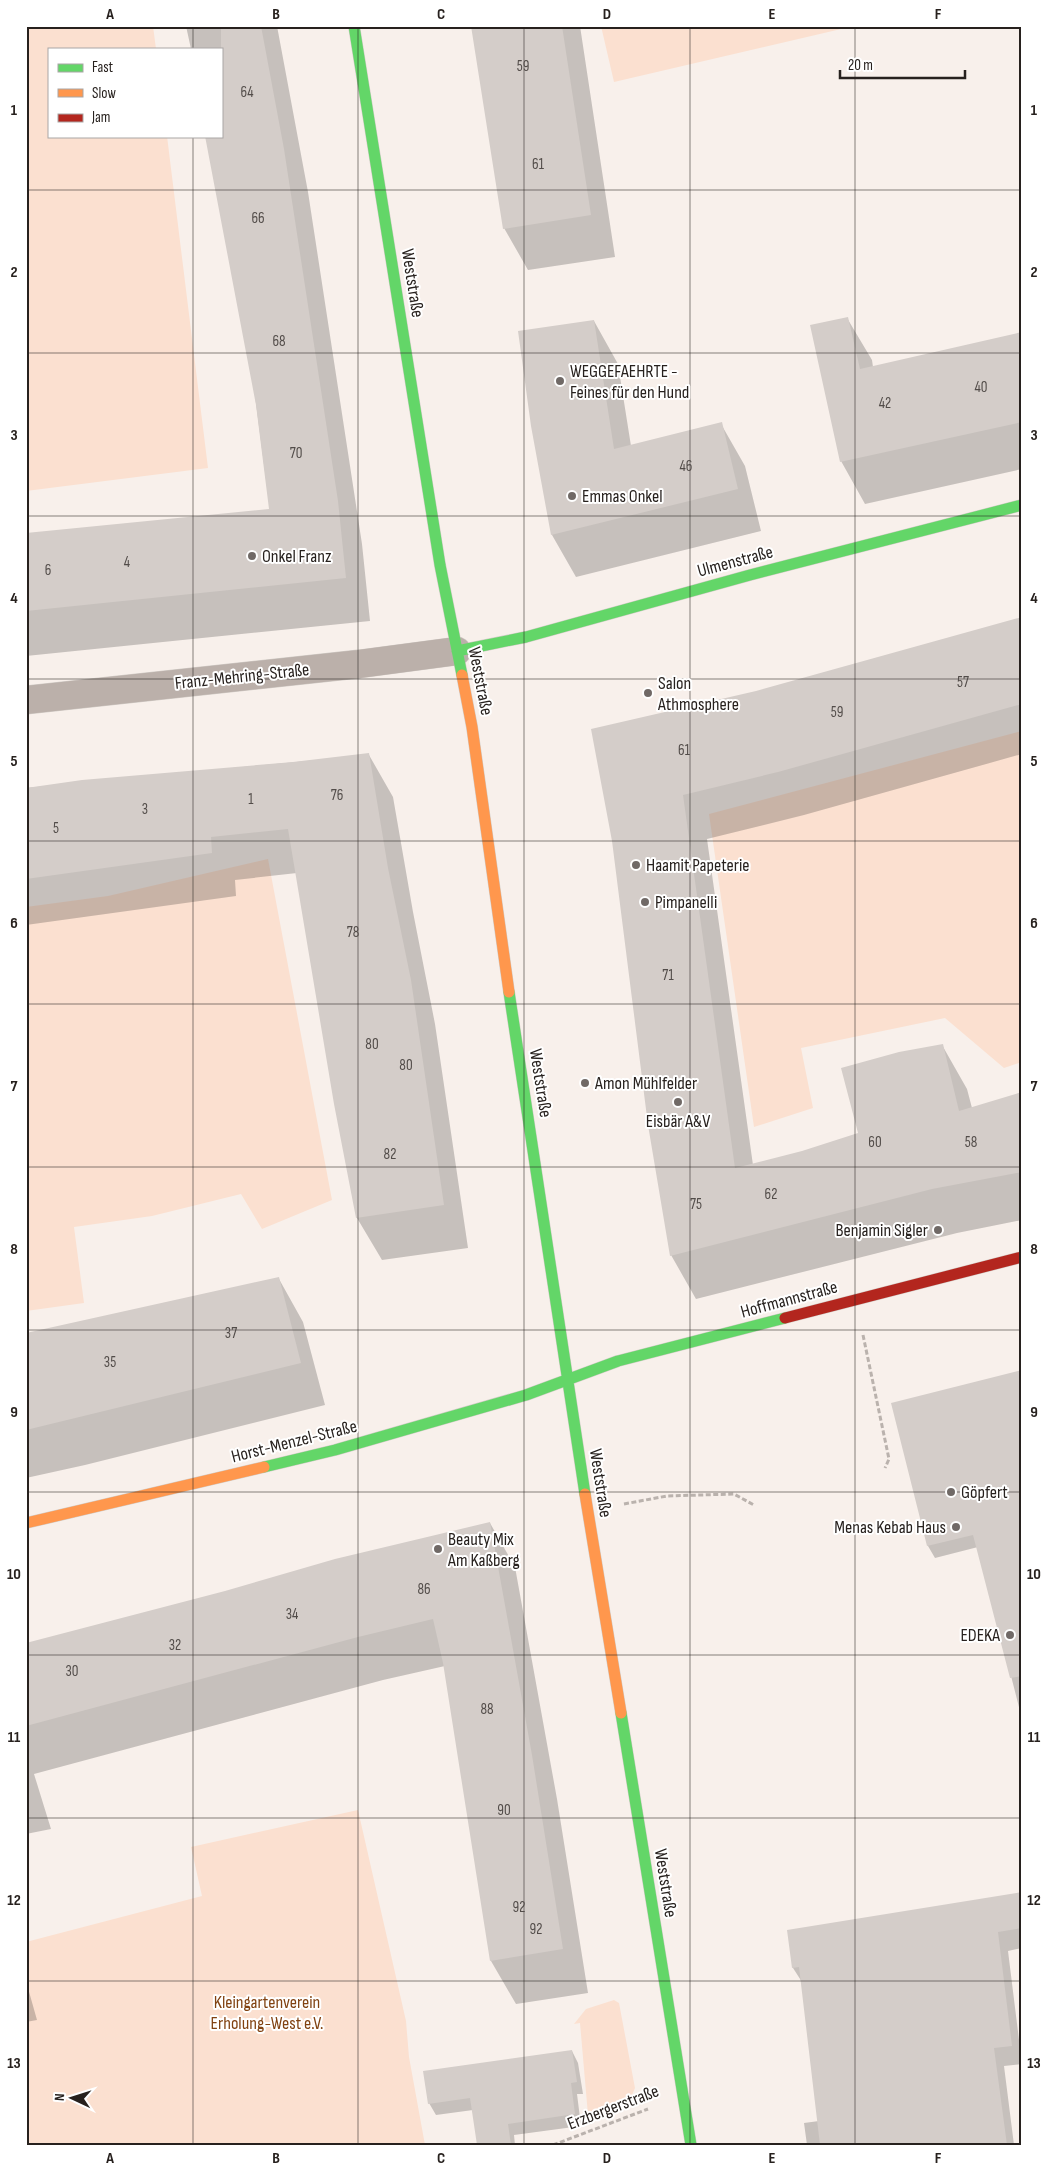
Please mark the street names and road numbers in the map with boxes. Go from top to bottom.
street label: Weststraße [397,247,428,319]
street label: Ulmenstraße [695,541,775,582]
street label: Weststraße [464,645,497,717]
street label: Franz-Mehring-Straße [174,659,310,694]
street label: Weststraße [525,1047,556,1119]
street label: Hoffmannstraße [738,1276,840,1322]
street label: Horst-Menzel-Straße [229,1416,359,1467]
street label: Weststraße [585,1447,616,1519]
street label: Weststraße [650,1847,681,1919]
street label: Erzbergerstraße [564,2080,662,2135]

